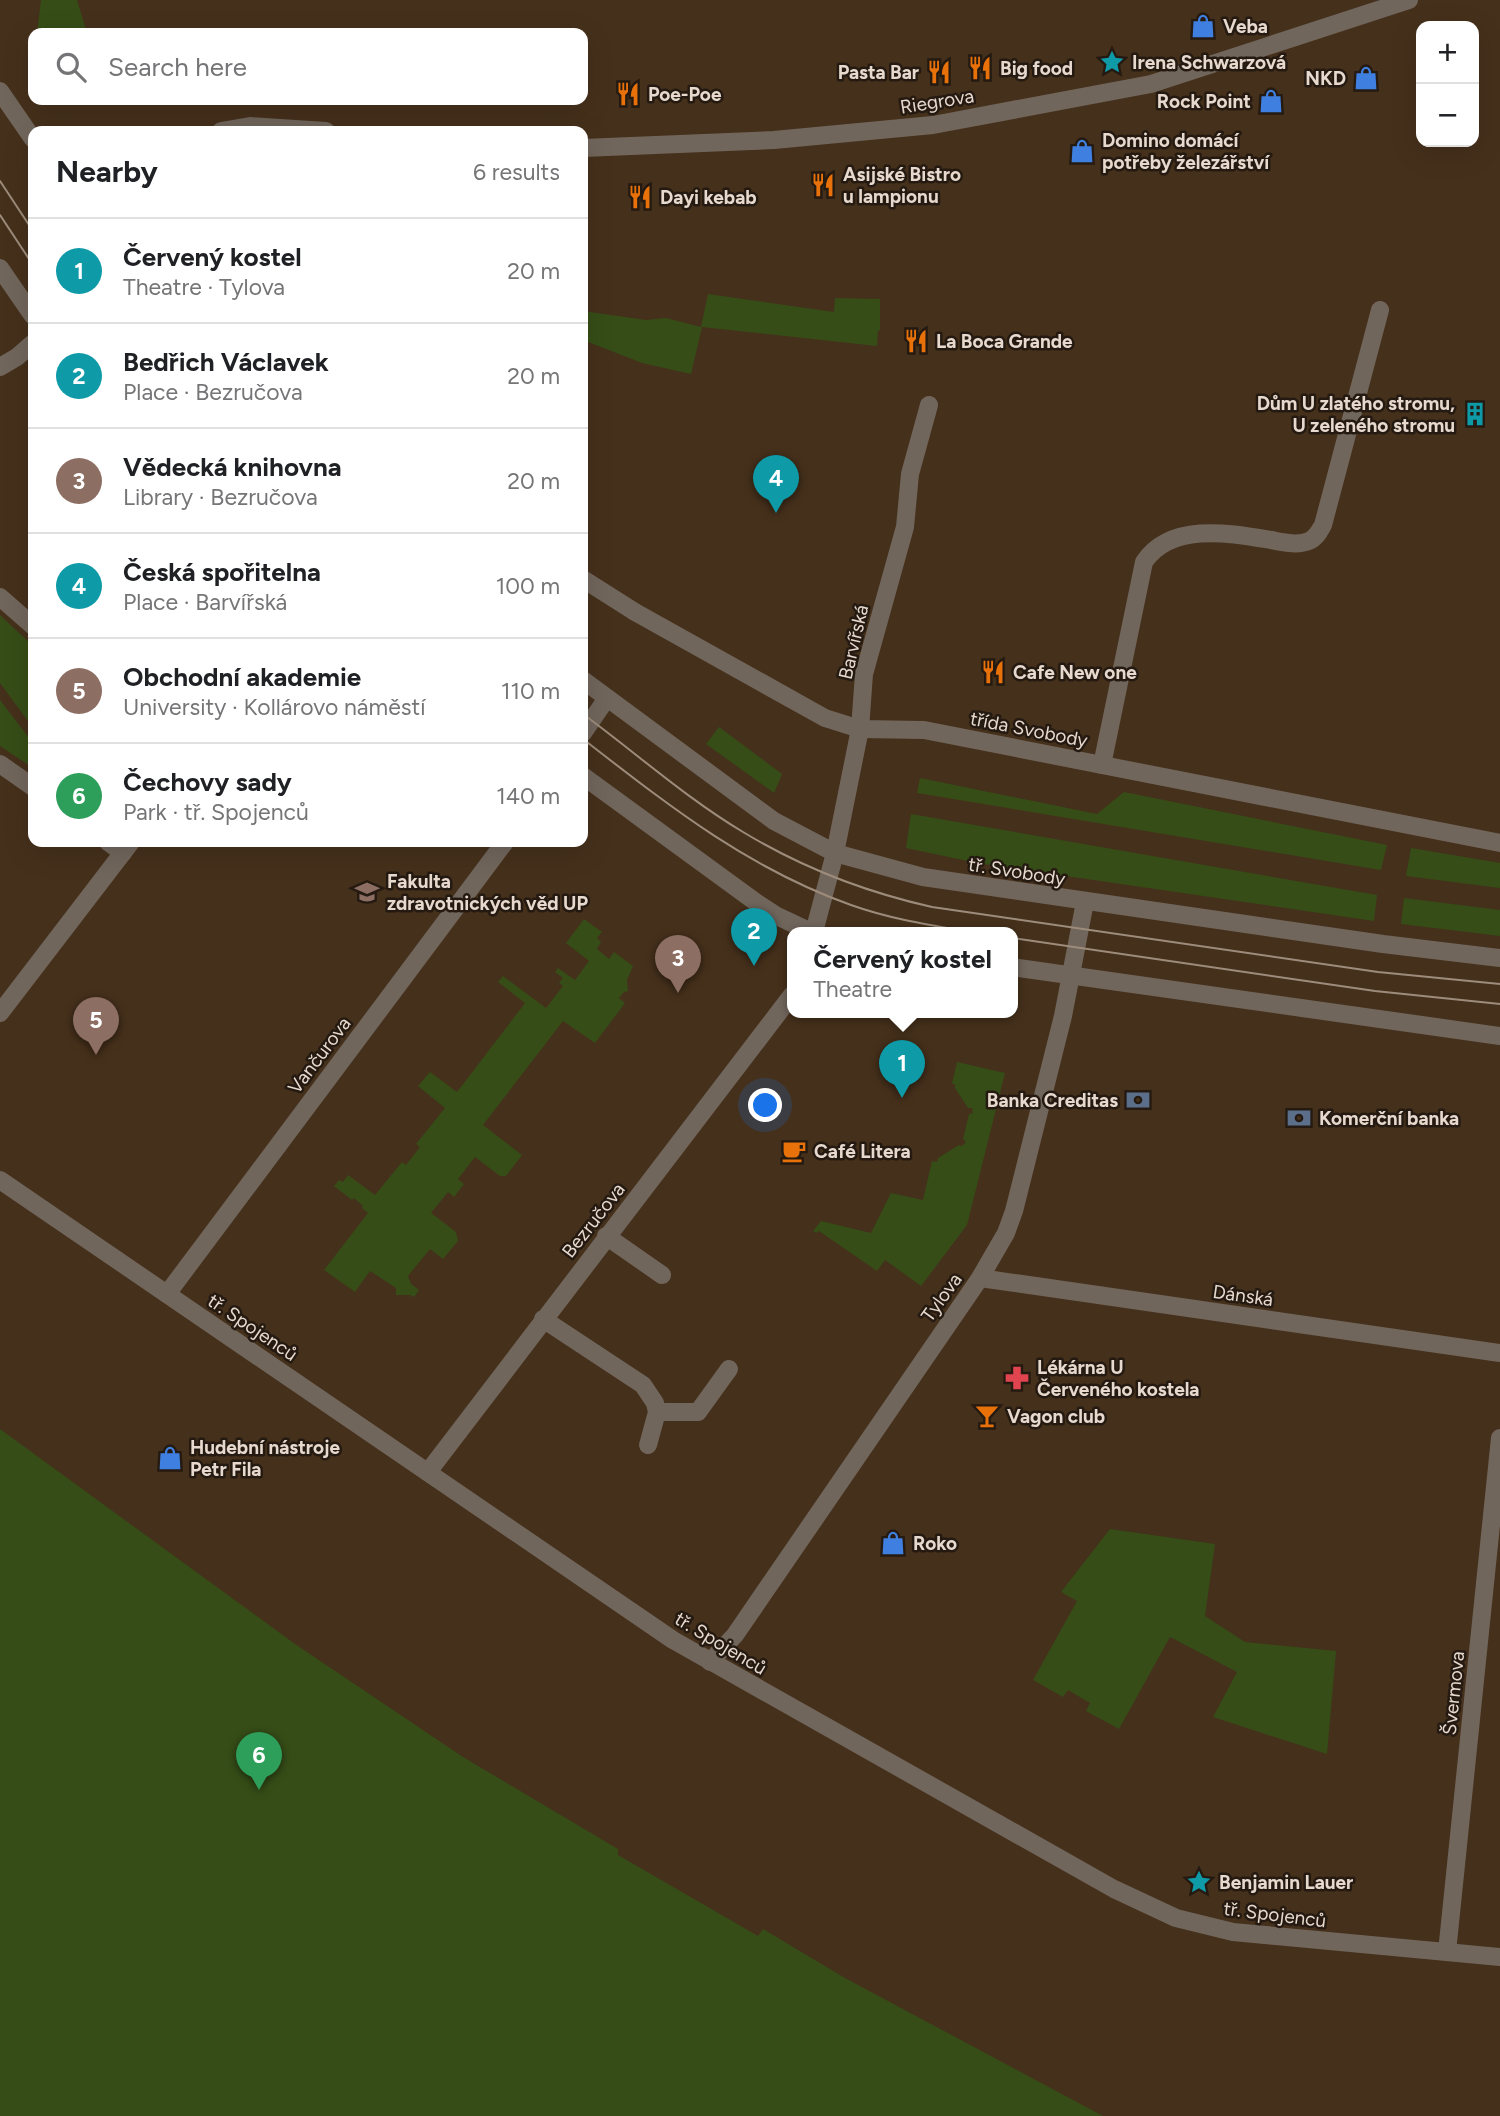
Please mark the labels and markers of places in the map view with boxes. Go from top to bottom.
shop icon: Veba [1189,12,1217,40]
place label: Veba [1223,15,1268,38]
place icon: Irena Schwarzová [1098,48,1126,76]
place label: Irena Schwarzová [1132,51,1286,74]
restaurant icon: Big food [966,54,994,82]
place label: Big food [1000,57,1073,80]
restaurant icon: Pasta Bar [925,58,953,86]
place label: Pasta Bar [838,61,919,84]
shop icon: NKD [1352,64,1380,92]
place label: NKD [1305,67,1346,90]
restaurant icon: Poe-Poe [614,80,642,108]
place label: Poe-Poe [648,83,722,106]
shop icon: Rock Point [1257,87,1285,115]
place label: Rock Point [1157,90,1251,113]
place label: Domino domácí potřeby železářství [1102,129,1270,174]
shop icon: Domino domácí potřeby železářství [1068,137,1096,165]
place label: Asijské Bistro u lampionu [843,163,961,208]
restaurant icon: Asijské Bistro u lampionu [809,171,837,199]
restaurant icon: Dayi kebab [626,183,654,211]
place label: Dayi kebab [660,186,757,209]
restaurant icon: La Boca Grande [902,327,930,355]
place label: La Boca Grande [936,330,1073,353]
place label: Dům U zlatého stromu, U zeleného stromu [1257,392,1455,437]
building icon: Dům U zlatého stromu, U zeleného stromu [1461,400,1489,428]
pin: 4 [753,455,799,513]
restaurant icon: Cafe New one [979,658,1007,686]
place label: Cafe New one [1013,661,1137,684]
place label: Fakulta zdravotnických věd UP [387,870,588,915]
school or university icon: Fakulta zdravotnických věd UP [353,878,381,906]
pin: 2 [731,908,777,966]
pin: 3 [655,935,701,993]
pin: 5 [73,997,119,1055]
pin: 1 [879,1040,925,1098]
bank icon: Banka Creditas [1124,1086,1152,1114]
place label: Banka Creditas [987,1089,1118,1112]
bank icon: Komerční banka [1285,1104,1313,1132]
place label: Komerční banka [1319,1107,1459,1130]
cafe icon: Café Litera [780,1137,808,1165]
place label: Café Litera [814,1140,911,1163]
place label: Lékárna U Červeného kostela [1037,1356,1199,1401]
pharmacy icon: Lékárna U Červeného kostela [1003,1364,1031,1392]
bar icon: Vagon club [973,1402,1001,1430]
place label: Vagon club [1007,1405,1105,1428]
place label: Hudební nástroje Petr Fila [190,1436,341,1481]
shop icon: Hudební nástroje Petr Fila [156,1444,184,1472]
shop icon: Roko [879,1529,907,1557]
place label: Roko [913,1532,957,1555]
pin: 6 [236,1732,282,1790]
place icon: Benjamin Lauer [1185,1868,1213,1896]
place label: Benjamin Lauer [1219,1871,1353,1894]

